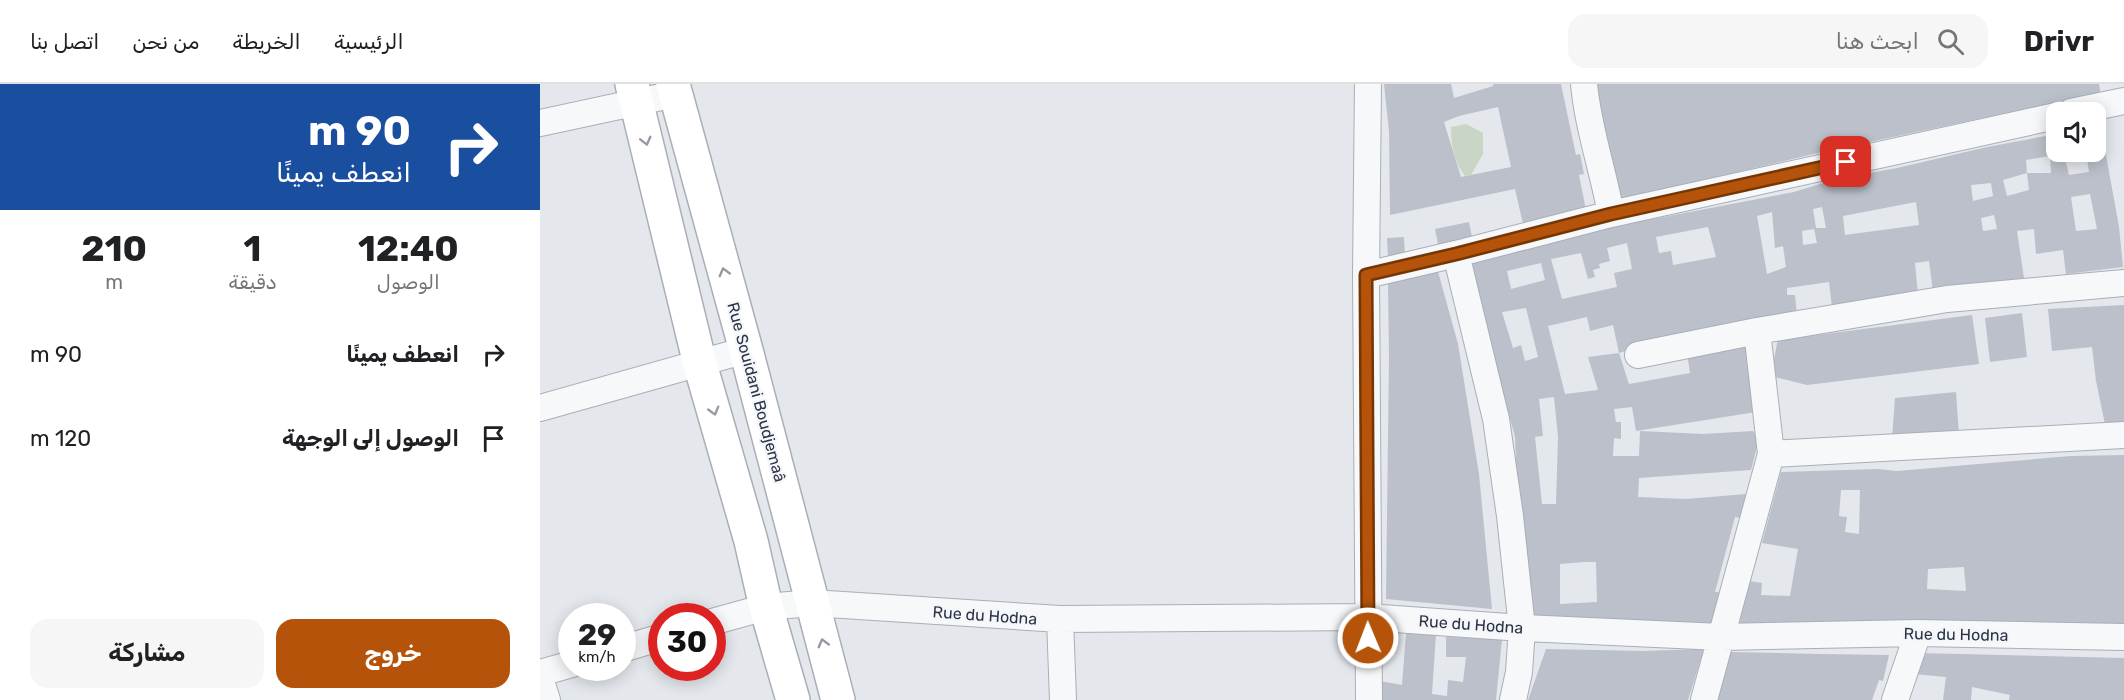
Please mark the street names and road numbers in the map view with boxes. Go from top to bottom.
street label: Rue Souidani Boudjemaâ [723,300,790,484]
street label: Rue du Hodna [932,602,1038,629]
street label: Rue du Hodna [1418,611,1524,638]
street label: Rue du Hodna [1903,624,2009,645]

